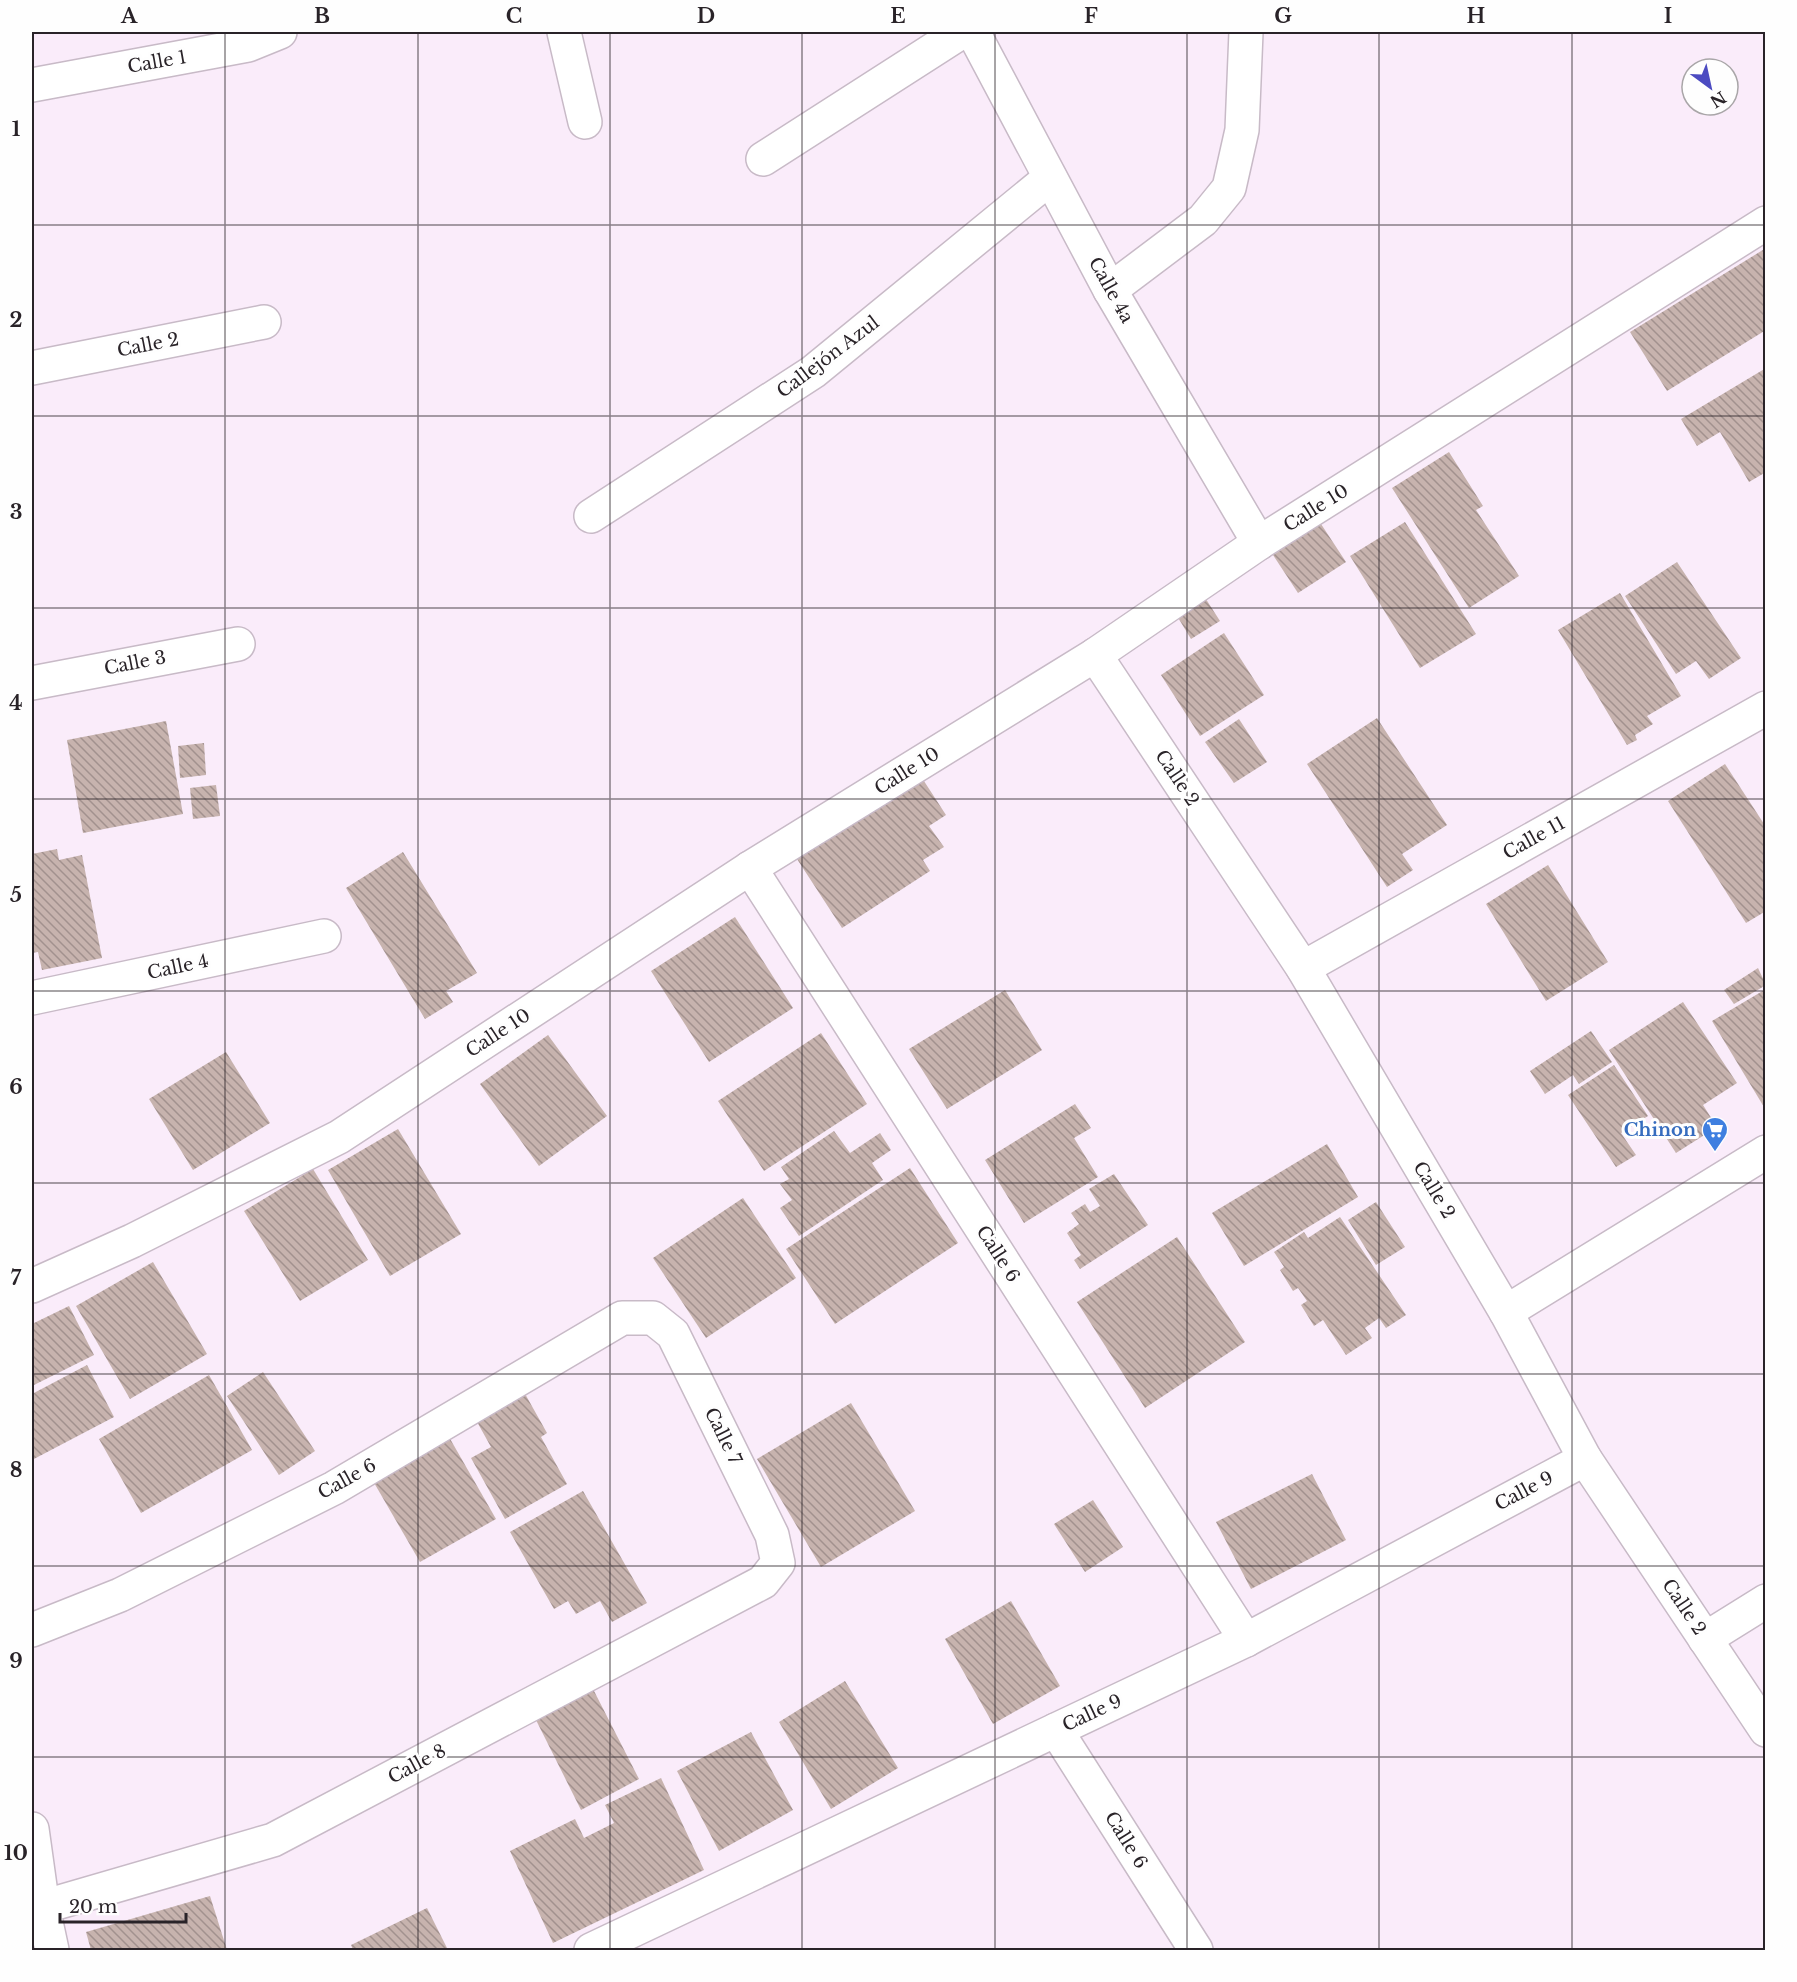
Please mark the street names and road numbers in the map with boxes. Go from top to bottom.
street label: Calle 1 [126,46,188,78]
street label: Calle 4a [1084,253,1138,327]
street label: Callejón Azul [773,311,884,403]
street label: Calle 2 [115,328,181,362]
street label: Calle 10 [1279,479,1353,537]
street label: Calle 3 [102,646,168,680]
street label: Calle 10 [870,742,944,800]
street label: Calle 2 [1150,746,1204,810]
street label: Calle 11 [1499,812,1569,864]
street label: Calle 4 [145,950,211,984]
street label: Calle 10 [462,1004,534,1062]
street label: Calle 2 [1408,1157,1460,1223]
street label: Calle 6 [972,1222,1024,1286]
street label: Calle 7 [700,1404,747,1469]
street label: Calle 6 [314,1454,380,1504]
street label: Calle 9 [1491,1466,1557,1516]
street label: Calle 2 [1657,1575,1711,1639]
street label: Calle 9 [1059,1690,1125,1736]
street label: Calle 8 [384,1740,450,1788]
street label: Calle 6 [1100,1807,1152,1873]

